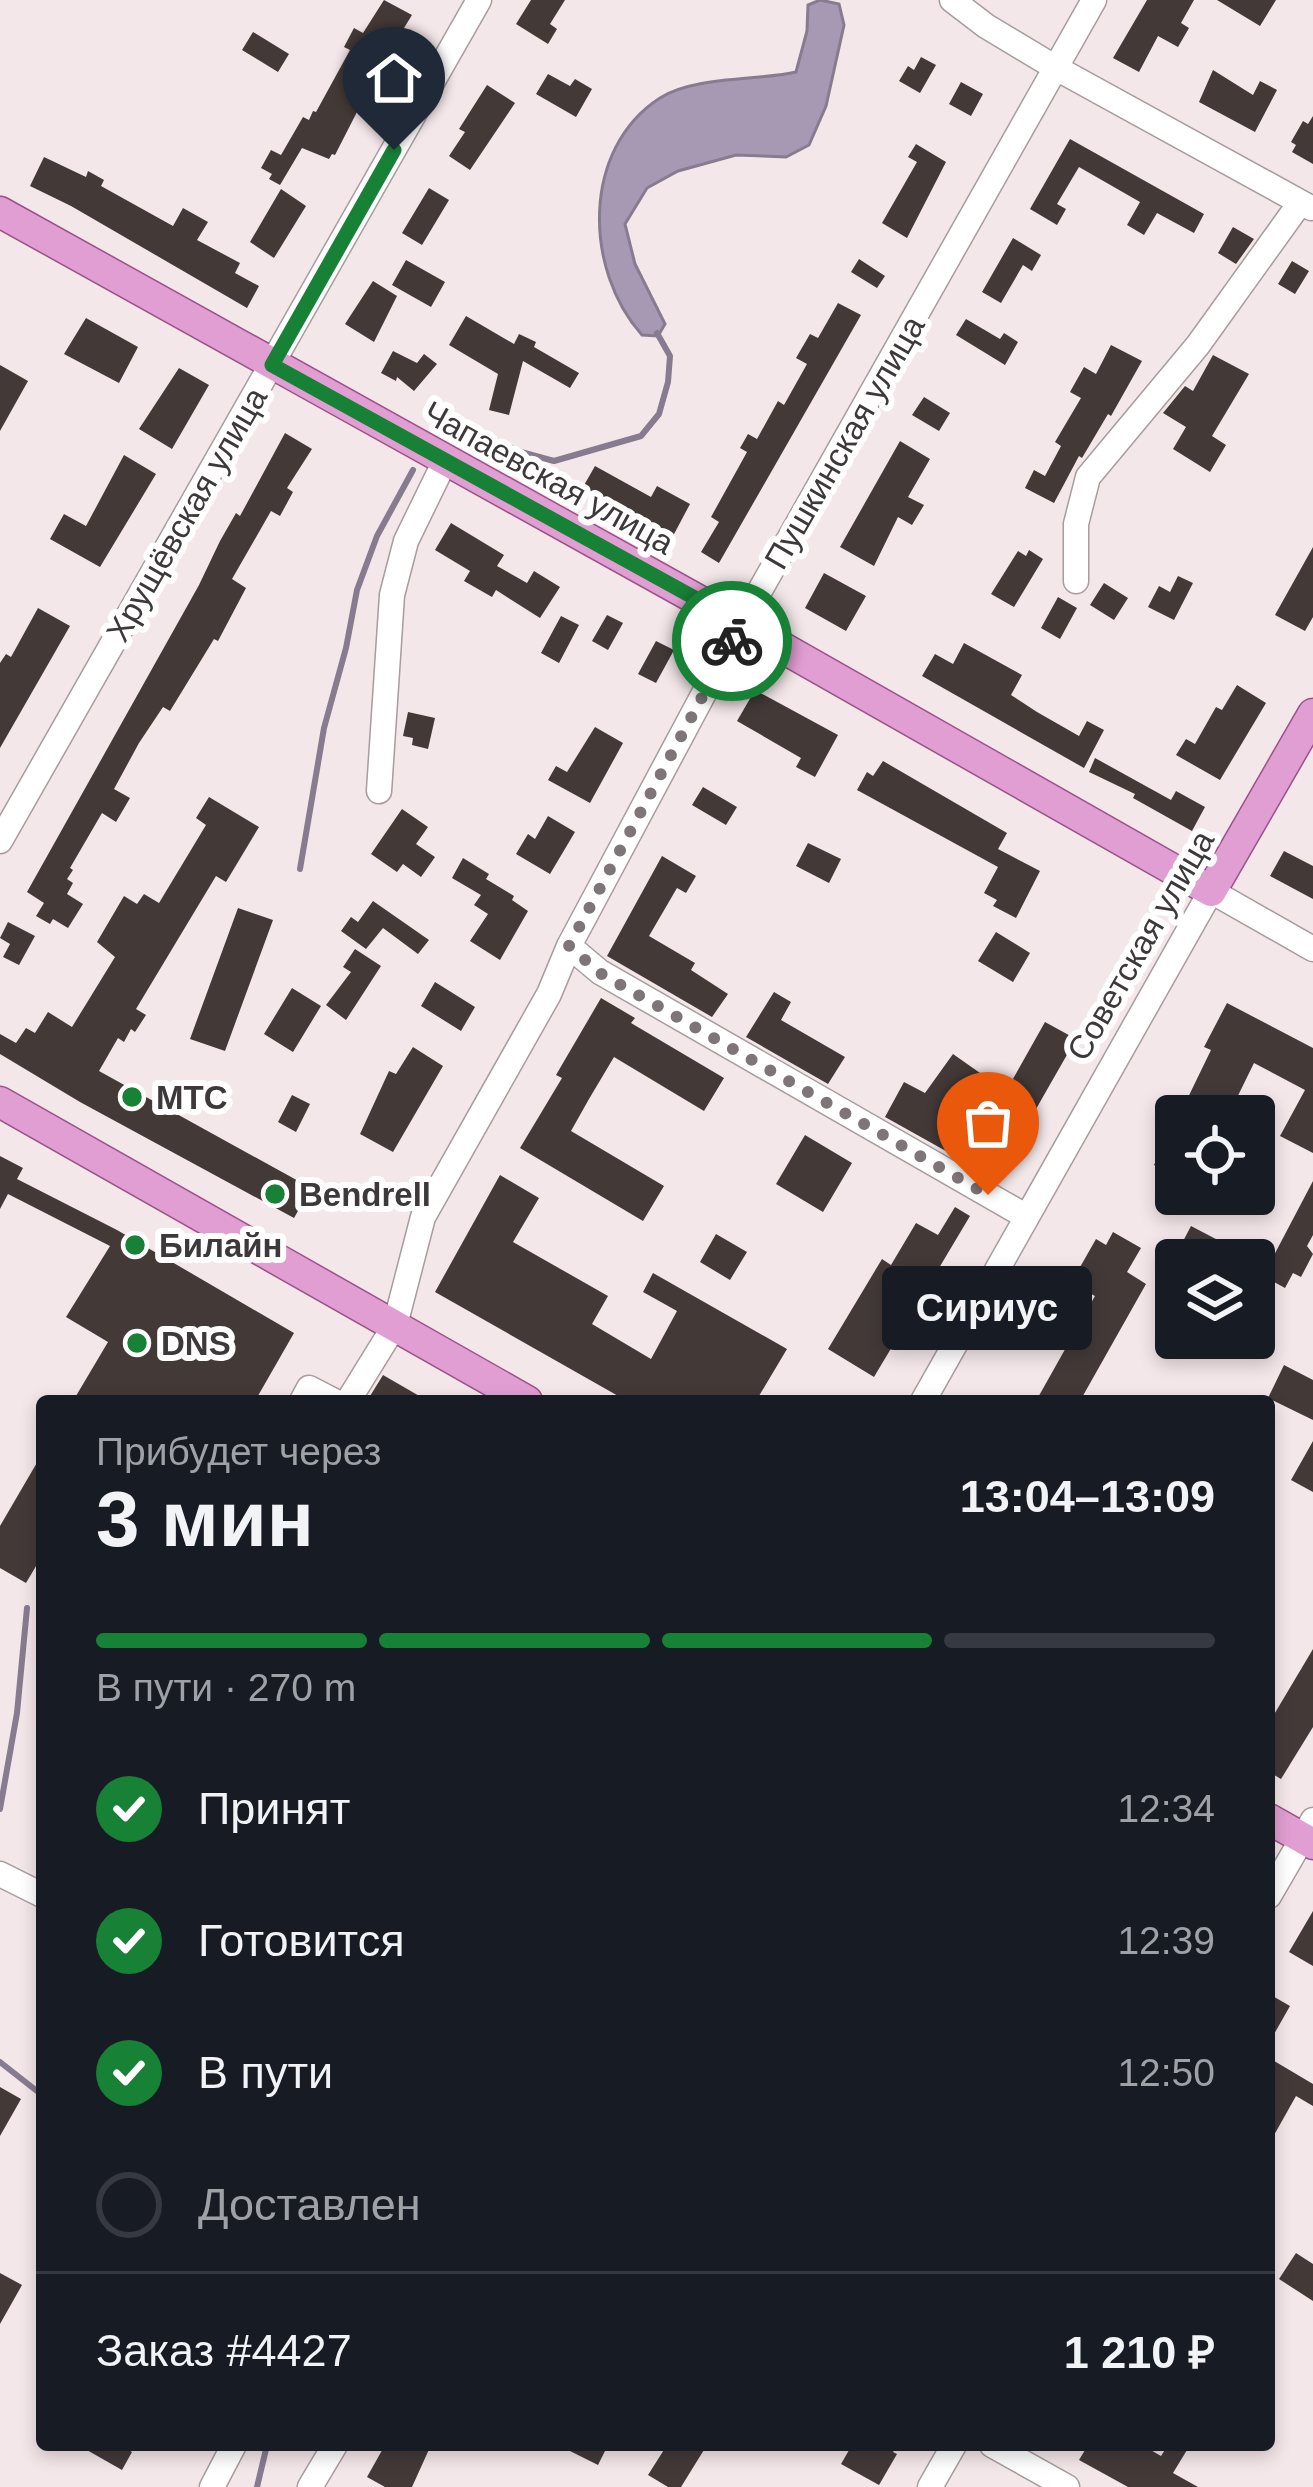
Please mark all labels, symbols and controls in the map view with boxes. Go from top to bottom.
pin [343,27,445,150]
icon: home [361,45,427,111]
street label: Пушкинская улица [757,309,932,575]
street label: Хрущёвская улица [99,380,275,648]
street label: Чапаевская улица [417,393,681,562]
courier [672,581,792,701]
icon: bike [699,608,765,674]
street label: Советская улица [1060,823,1222,1067]
pin [937,1072,1039,1195]
place label: МТС [156,1079,227,1116]
marker: МТС [119,1084,145,1110]
icon: bag [955,1090,1021,1156]
map controls [1155,1095,1275,1359]
button: locate [1155,1095,1275,1215]
place label: Bendrell [299,1176,431,1213]
marker: Bendrell [262,1181,288,1207]
place label: Билайн [159,1227,283,1264]
marker: Билайн [122,1232,148,1258]
button: layers [1155,1239,1275,1359]
callout: Сириус [883,1267,1093,1351]
text: Сириус [916,1286,1058,1329]
place label: DNS [161,1325,231,1362]
marker: DNS [124,1330,150,1356]
text: Прибудет через [96,1430,381,1473]
text: 13:04–13:09 [960,1471,1215,1522]
text: 3 мин [96,1475,314,1563]
text: В пути · 270 m [96,1666,356,1709]
icon: check [96,1776,162,1842]
text: Принят [198,1783,350,1834]
text: 12:34 [1117,1787,1215,1830]
icon: check [96,1908,162,1974]
text: Готовится [198,1915,405,1966]
text: 12:39 [1117,1919,1215,1962]
icon: check [96,2040,162,2106]
text: В пути [198,2047,333,2098]
text: 12:50 [1117,2051,1215,2094]
text: Доставлен [198,2179,421,2230]
text: Заказ #4427 [96,2325,352,2376]
text: 1 210 ₽ [1064,2327,1215,2378]

